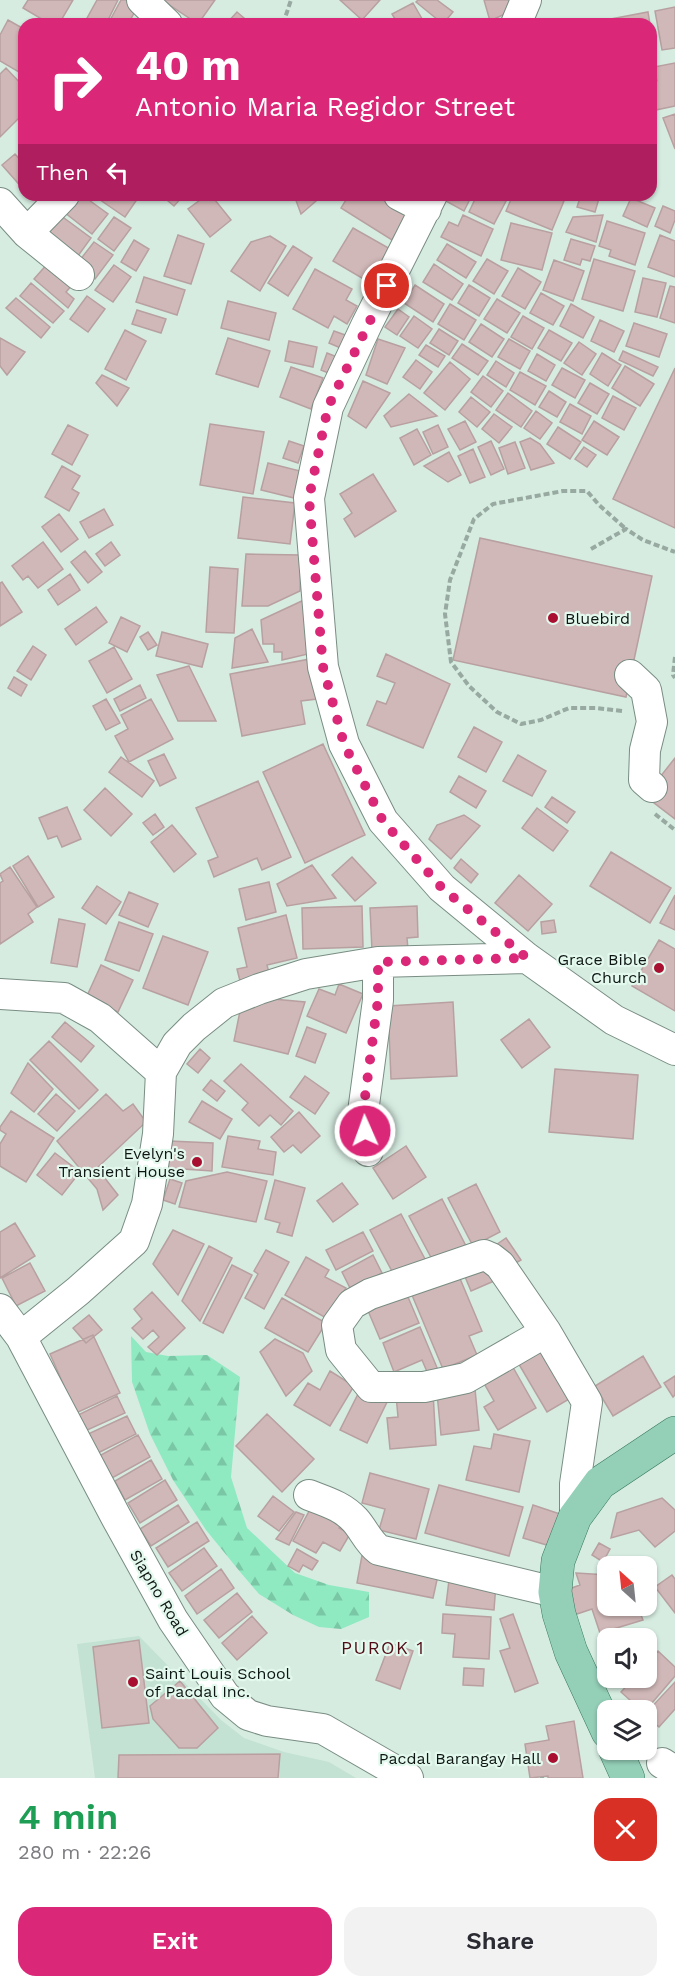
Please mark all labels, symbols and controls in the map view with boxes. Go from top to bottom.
text: 40 m [135,41,241,90]
icon: right [36,42,114,120]
text: Antonio Maria Regidor Street [135,91,515,123]
icon: left [101,156,134,189]
text: Then [36,160,89,185]
pin [361,260,412,311]
icon: arrive [370,269,403,302]
place label: Bluebird [565,609,630,628]
marker: Bluebird [546,611,560,625]
place label: Grace Bible Church [558,950,647,987]
marker: Grace Bible Church [652,961,666,975]
position arrow [333,1099,397,1163]
place label: Evelyn's Transient House [59,1144,185,1181]
marker: Evelyn's Transient House [190,1155,204,1169]
street label: Siapno Road [126,1546,192,1640]
north arrow [597,1556,657,1616]
map controls [597,1556,657,1760]
button: sound [597,1628,657,1688]
district label: PUROK 1 [341,1637,425,1658]
place label: Saint Louis School of Pacdal Inc. [145,1664,291,1701]
marker: Saint Louis School of Pacdal Inc. [126,1675,140,1689]
button: layers [597,1700,657,1760]
place label: Pacdal Barangay Hall [379,1749,541,1768]
marker: Pacdal Barangay Hall [546,1751,560,1765]
text: 4 min [18,1796,118,1838]
button: close [594,1798,657,1861]
text: 280 m · 22:26 [18,1840,152,1864]
button: Exit [18,1907,332,1976]
button: Share [344,1907,657,1976]

